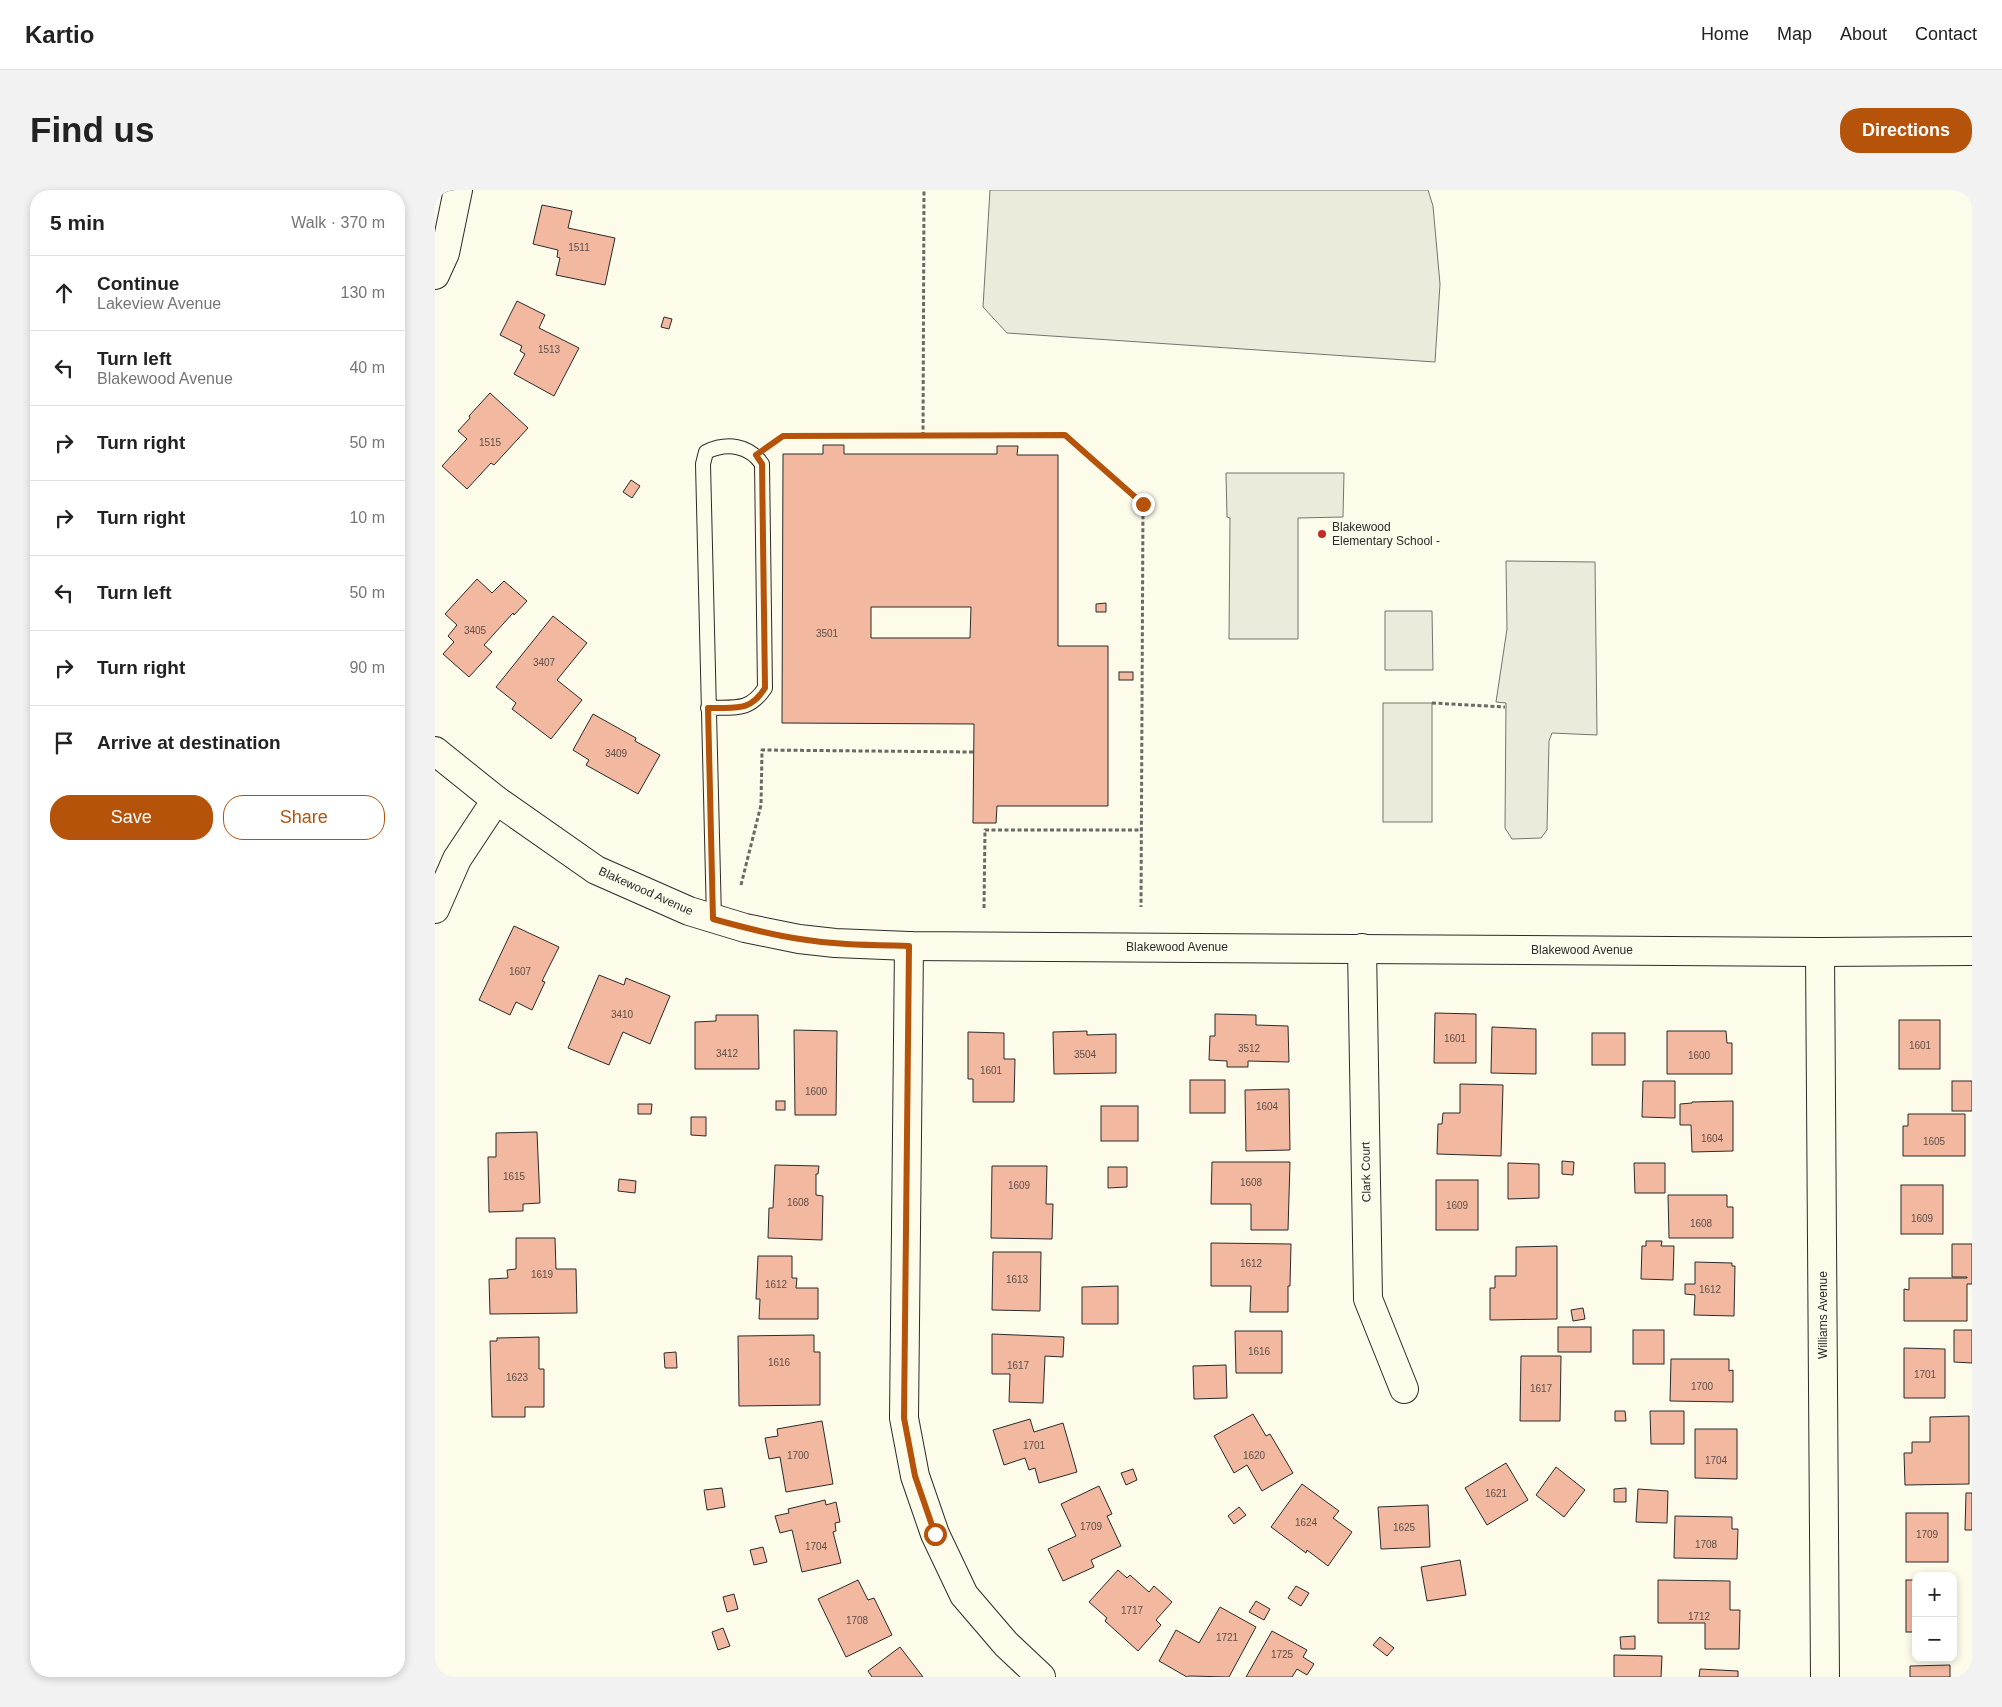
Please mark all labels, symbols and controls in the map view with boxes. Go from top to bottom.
text: Kartio [25,21,94,48]
text: Home [1701,24,1749,44]
text: Map [1777,24,1812,44]
text: About [1840,24,1887,44]
text: Contact [1915,24,1977,44]
button: Directions [1840,108,1972,153]
text: Find us [30,110,154,149]
text: 5 min [50,211,105,234]
text: Walk · 370 m [291,214,385,231]
house number: 1511 [568,242,590,253]
text: Continue [97,273,179,294]
icon: ahead [50,279,78,307]
text: 130 m [341,284,385,301]
text: Lakeview Avenue [97,295,221,312]
house number: 1513 [538,344,561,355]
text: Turn left [97,348,172,369]
icon: left [50,354,78,382]
text: 40 m [349,359,385,376]
text: Blakewood Avenue [97,370,233,387]
icon: right [50,429,78,457]
text: Turn right [97,432,185,453]
text: 50 m [349,434,385,451]
house number: 1515 [479,437,502,448]
route end [1132,493,1155,516]
icon: right [50,504,78,532]
text: Turn right [97,507,185,528]
text: 10 m [349,509,385,526]
place label: Blakewood Elementary School - [1332,520,1440,548]
marker: Blakewood Elementary School - [1316,528,1328,540]
icon: left [50,579,78,607]
text: Turn left [97,582,172,603]
text: 50 m [349,584,385,601]
house number: 3405 [464,625,487,636]
house number: 3501 [816,628,839,639]
icon: right [50,654,78,682]
text: Turn right [97,657,185,678]
house number: 3407 [533,657,556,668]
text: 90 m [349,659,385,676]
icon: arrive [50,729,78,757]
text: Arrive at destination [97,732,281,753]
house number: 3409 [605,748,628,759]
button: Save [50,795,213,840]
button: Share [223,795,385,840]
street label: Blakewood Avenue [597,864,696,918]
street label: Blakewood Avenue [1126,940,1228,954]
street label: Blakewood Avenue [1531,943,1633,957]
house number: 1607 [509,966,532,977]
house number: 3410 [611,1009,634,1020]
house number: 1601 [1444,1033,1467,1044]
house number: 1601 [1909,1040,1932,1051]
house number: 3512 [1238,1043,1261,1054]
house number: 3412 [716,1048,739,1059]
house number: 3504 [1074,1049,1097,1060]
house number: 1600 [1688,1050,1711,1061]
house number: 1601 [980,1065,1003,1076]
house number: 1600 [805,1086,828,1097]
house number: 1604 [1256,1101,1279,1112]
house number: 1604 [1701,1133,1724,1144]
house number: 1605 [1923,1136,1946,1147]
street label: Clark Court [1358,1141,1374,1202]
house number: 1615 [503,1171,526,1182]
house number: 1608 [1240,1177,1263,1188]
house number: 1609 [1008,1180,1031,1191]
house number: 1608 [787,1197,810,1208]
house number: 1609 [1446,1200,1469,1211]
house number: 1609 [1911,1213,1934,1224]
house number: 1608 [1690,1218,1713,1229]
house number: 1612 [1240,1258,1263,1269]
house number: 1619 [531,1269,554,1280]
street label: Williams Avenue [1816,1271,1830,1359]
house number: 1613 [1006,1274,1029,1285]
house number: 1612 [765,1279,788,1290]
house number: 1612 [1699,1284,1722,1295]
house number: 1616 [1248,1346,1271,1357]
house number: 1616 [768,1357,791,1368]
house number: 1617 [1007,1360,1030,1371]
house number: 1701 [1914,1369,1937,1380]
house number: 1623 [506,1372,529,1383]
house number: 1700 [1691,1381,1714,1392]
house number: 1617 [1530,1383,1553,1394]
house number: 1701 [1023,1440,1046,1451]
house number: 1700 [787,1450,810,1461]
house number: 1620 [1243,1450,1266,1461]
house number: 1704 [1705,1455,1728,1466]
house number: 1621 [1485,1488,1508,1499]
house number: 1624 [1295,1517,1318,1528]
house number: 1709 [1080,1521,1103,1532]
house number: 1625 [1393,1522,1416,1533]
route start [924,1523,947,1546]
house number: 1709 [1916,1529,1939,1540]
house number: 1708 [1695,1539,1718,1550]
house number: 1704 [805,1541,828,1552]
map controls [1912,1572,1957,1662]
button: + [1912,1572,1957,1617]
house number: 1717 [1121,1605,1144,1616]
house number: 1712 [1688,1611,1711,1622]
house number: 1708 [846,1615,869,1626]
button: − [1912,1617,1957,1662]
house number: 1721 [1216,1632,1239,1643]
house number: 1725 [1271,1649,1294,1660]

